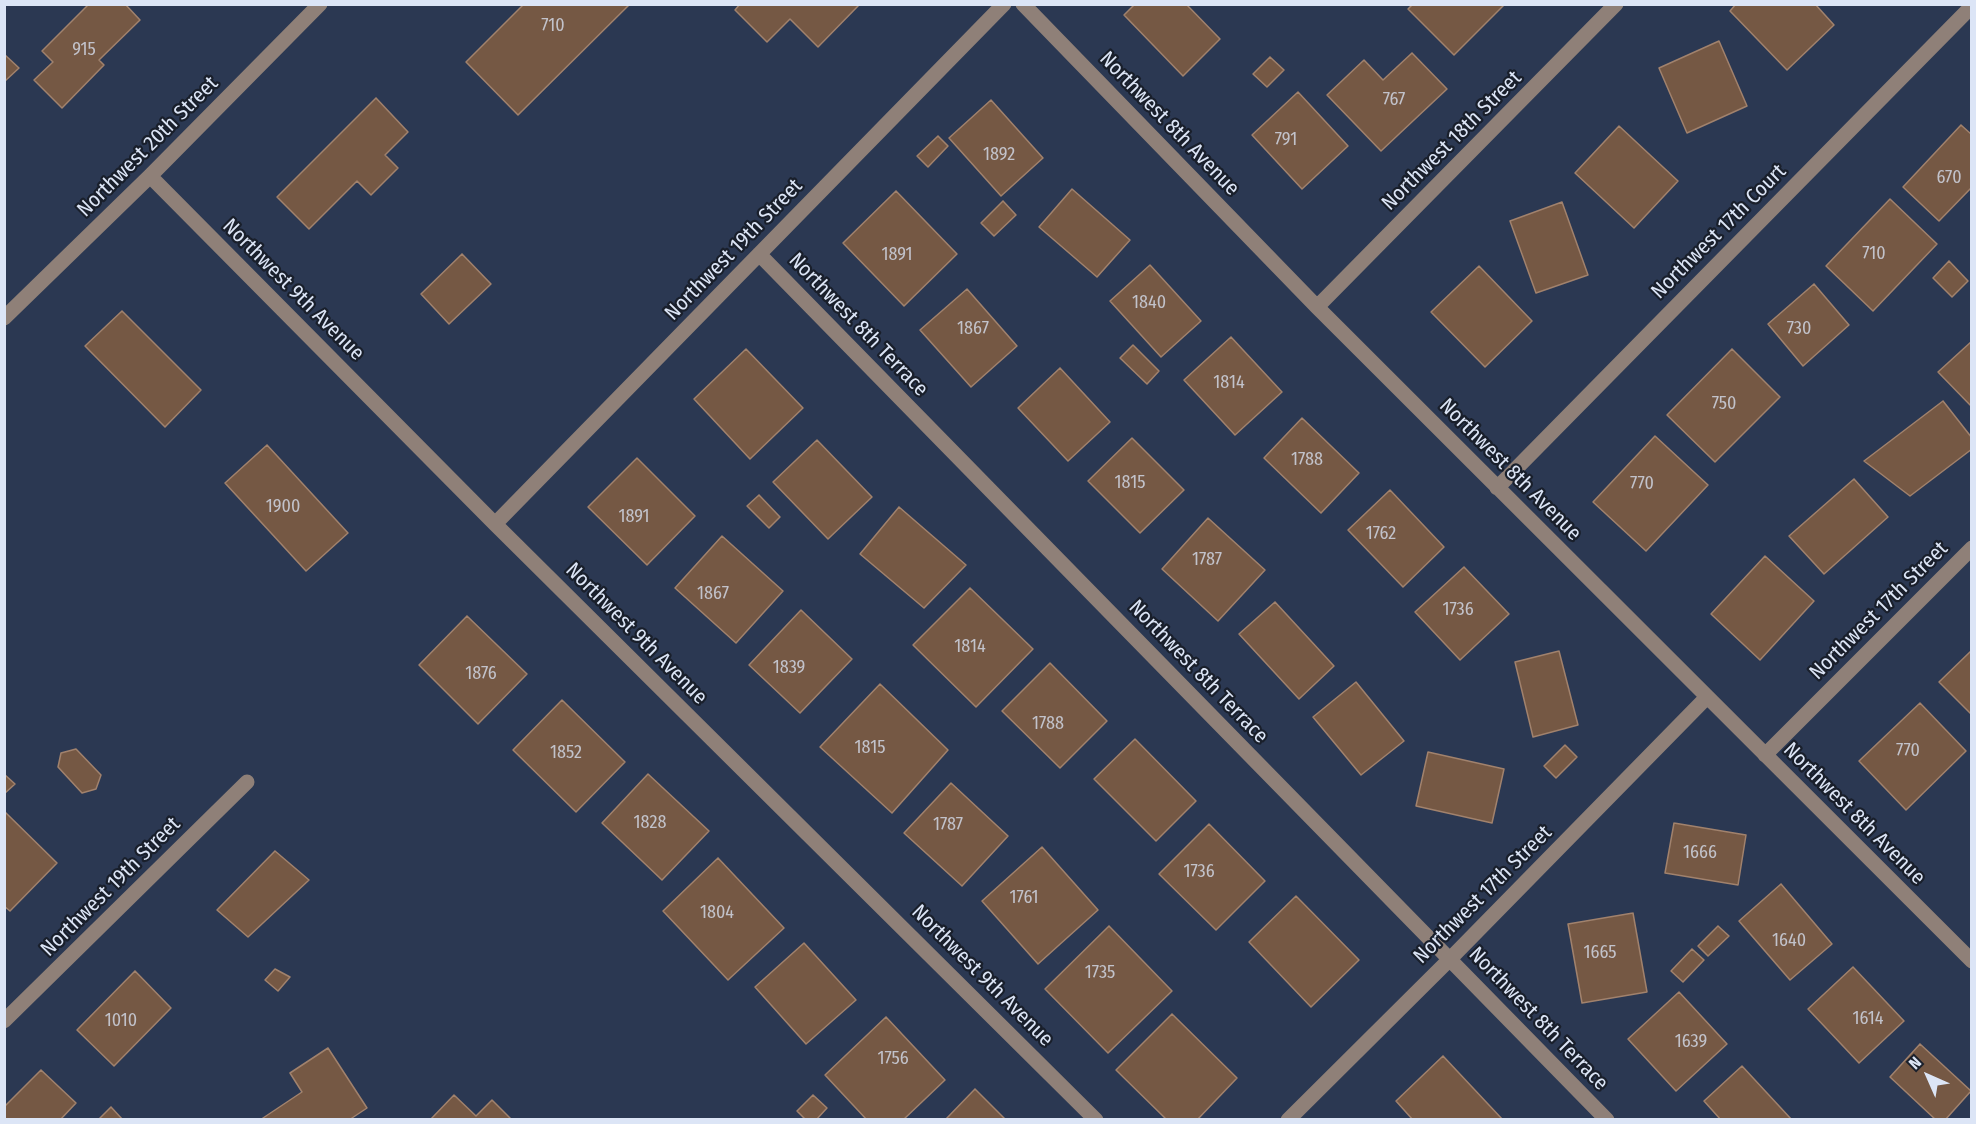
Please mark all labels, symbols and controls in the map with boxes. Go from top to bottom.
house number: 710 [541,15,565,37]
house number: 915 [72,39,96,61]
street label: Northwest 8th Avenue [1094,47,1244,201]
street label: Northwest 18th Street [1377,66,1527,216]
street label: Northwest 20th Street [72,71,224,223]
house number: 767 [1383,89,1405,111]
house number: 791 [1275,129,1297,151]
house number: 1892 [983,144,1015,166]
street label: Northwest 17th Court [1646,159,1792,305]
house number: 670 [1936,167,1962,189]
street label: Northwest 19th Street [660,174,808,326]
street label: Northwest 9th Avenue [217,214,369,366]
house number: 710 [1862,243,1886,265]
house number: 1891 [881,244,913,266]
street label: Northwest 8th Terrace [783,248,933,402]
house number: 1840 [1132,292,1166,314]
house number: 1867 [957,318,989,340]
house number: 730 [1787,318,1811,340]
house number: 1814 [1213,372,1245,394]
house number: 750 [1712,393,1736,415]
street label: Northwest 8th Avenue [1434,394,1586,546]
house number: 1788 [1291,449,1323,471]
house number: 1815 [1115,472,1145,494]
house number: 770 [1630,473,1654,495]
house number: 1900 [266,496,300,518]
house number: 1891 [618,506,650,528]
house number: 1762 [1366,523,1396,545]
street label: Northwest 17th Street [1805,537,1953,685]
house number: 1787 [1192,549,1222,571]
street label: Northwest 9th Avenue [560,558,712,710]
house number: 1867 [697,583,729,605]
street label: Northwest 8th Terrace [1123,595,1273,749]
house number: 1736 [1442,599,1474,621]
house number: 1814 [954,636,986,658]
house number: 1839 [773,657,805,679]
house number: 1876 [465,663,497,685]
house number: 1788 [1032,713,1064,735]
house number: 1815 [855,737,885,759]
street label: Northwest 8th Avenue [1778,738,1930,890]
house number: 770 [1896,740,1920,762]
house number: 1852 [550,742,582,764]
street label: Northwest 19th Street [36,812,186,962]
house number: 1828 [634,812,666,834]
house number: 1787 [933,814,963,836]
street label: Northwest 17th Street [1409,821,1557,969]
house number: 1666 [1683,842,1717,864]
house number: 1736 [1183,861,1215,883]
house number: 1761 [1009,887,1039,909]
street label: Northwest 9th Avenue [906,900,1058,1052]
house number: 1804 [700,902,734,924]
house number: 1640 [1772,930,1806,952]
street label: Northwest 8th Terrace [1463,942,1613,1096]
house number: 1665 [1583,942,1617,964]
house number: 1735 [1085,962,1115,984]
house number: 1614 [1853,1008,1883,1030]
house number: 1010 [105,1010,137,1032]
house number: 1639 [1675,1031,1707,1053]
north arrow [1898,1046,1958,1106]
house number: 1756 [877,1048,909,1070]
text: N [1905,1053,1925,1073]

